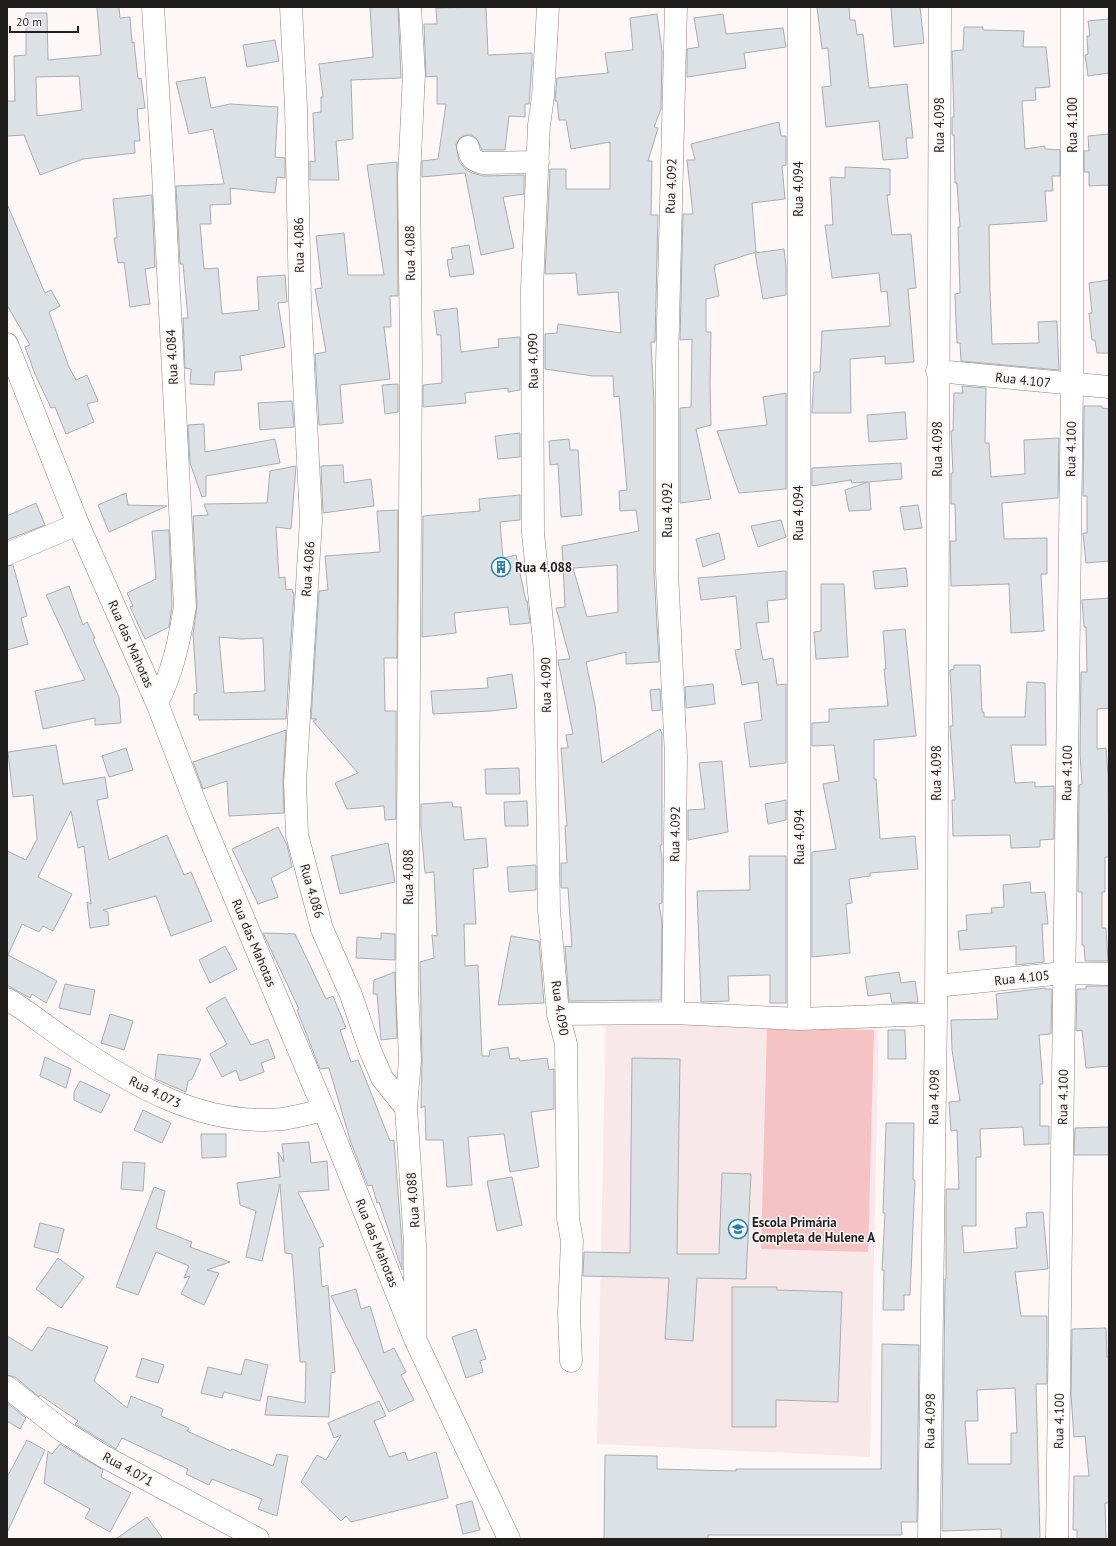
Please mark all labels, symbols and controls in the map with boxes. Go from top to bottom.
scale bar [10,8,78,34]
text: 20 m [16,14,42,29]
street label: Rua 4.098 [931,97,948,153]
street label: Rua 4.100 [1064,97,1081,153]
street label: Rua 4.092 [662,158,680,214]
street label: Rua 4.094 [790,161,807,217]
street label: Rua 4.086 [290,217,308,273]
street label: Rua 4.088 [401,225,419,281]
street label: Rua 4.084 [162,329,182,385]
street label: Rua 4.090 [524,333,542,389]
street label: Rua 4.107 [994,369,1052,391]
street label: Rua 4.098 [929,421,946,477]
street label: Rua 4.100 [1062,421,1080,477]
street label: Rua 4.092 [659,482,676,538]
street label: Rua 4.094 [790,485,807,541]
street label: Rua 4.086 [298,541,318,597]
building icon: Rua 4.088 [490,556,512,578]
place label: Rua 4.088 [515,559,572,576]
street label: Rua das Mahotas [104,598,158,690]
street label: Rua 4.090 [537,657,555,713]
street label: Rua 4.098 [928,745,945,801]
street label: Rua 4.100 [1058,745,1076,801]
street label: Rua 4.092 [666,806,684,862]
street label: Rua 4.094 [791,809,808,865]
street label: Rua 4.088 [400,849,417,905]
street label: Rua 4.086 [296,862,328,920]
street label: Rua das Mahotas [228,896,280,990]
street label: Rua 4.105 [993,967,1051,989]
street label: Rua 4.090 [547,979,573,1037]
street label: Rua 4.098 [925,1069,943,1125]
street label: Rua 4.100 [1054,1069,1072,1125]
street label: Rua 4.073 [126,1072,184,1112]
street label: Rua 4.088 [403,1172,423,1228]
street label: Rua das Mahotas [352,1196,402,1290]
place label: Escola Primária Completa de Hulene A [752,1214,875,1246]
school or university icon: Escola Primária Completa de Hulene A [727,1218,749,1240]
street label: Rua 4.098 [921,1393,939,1449]
street label: Rua 4.100 [1050,1393,1068,1449]
street label: Rua 4.071 [100,1448,156,1490]

